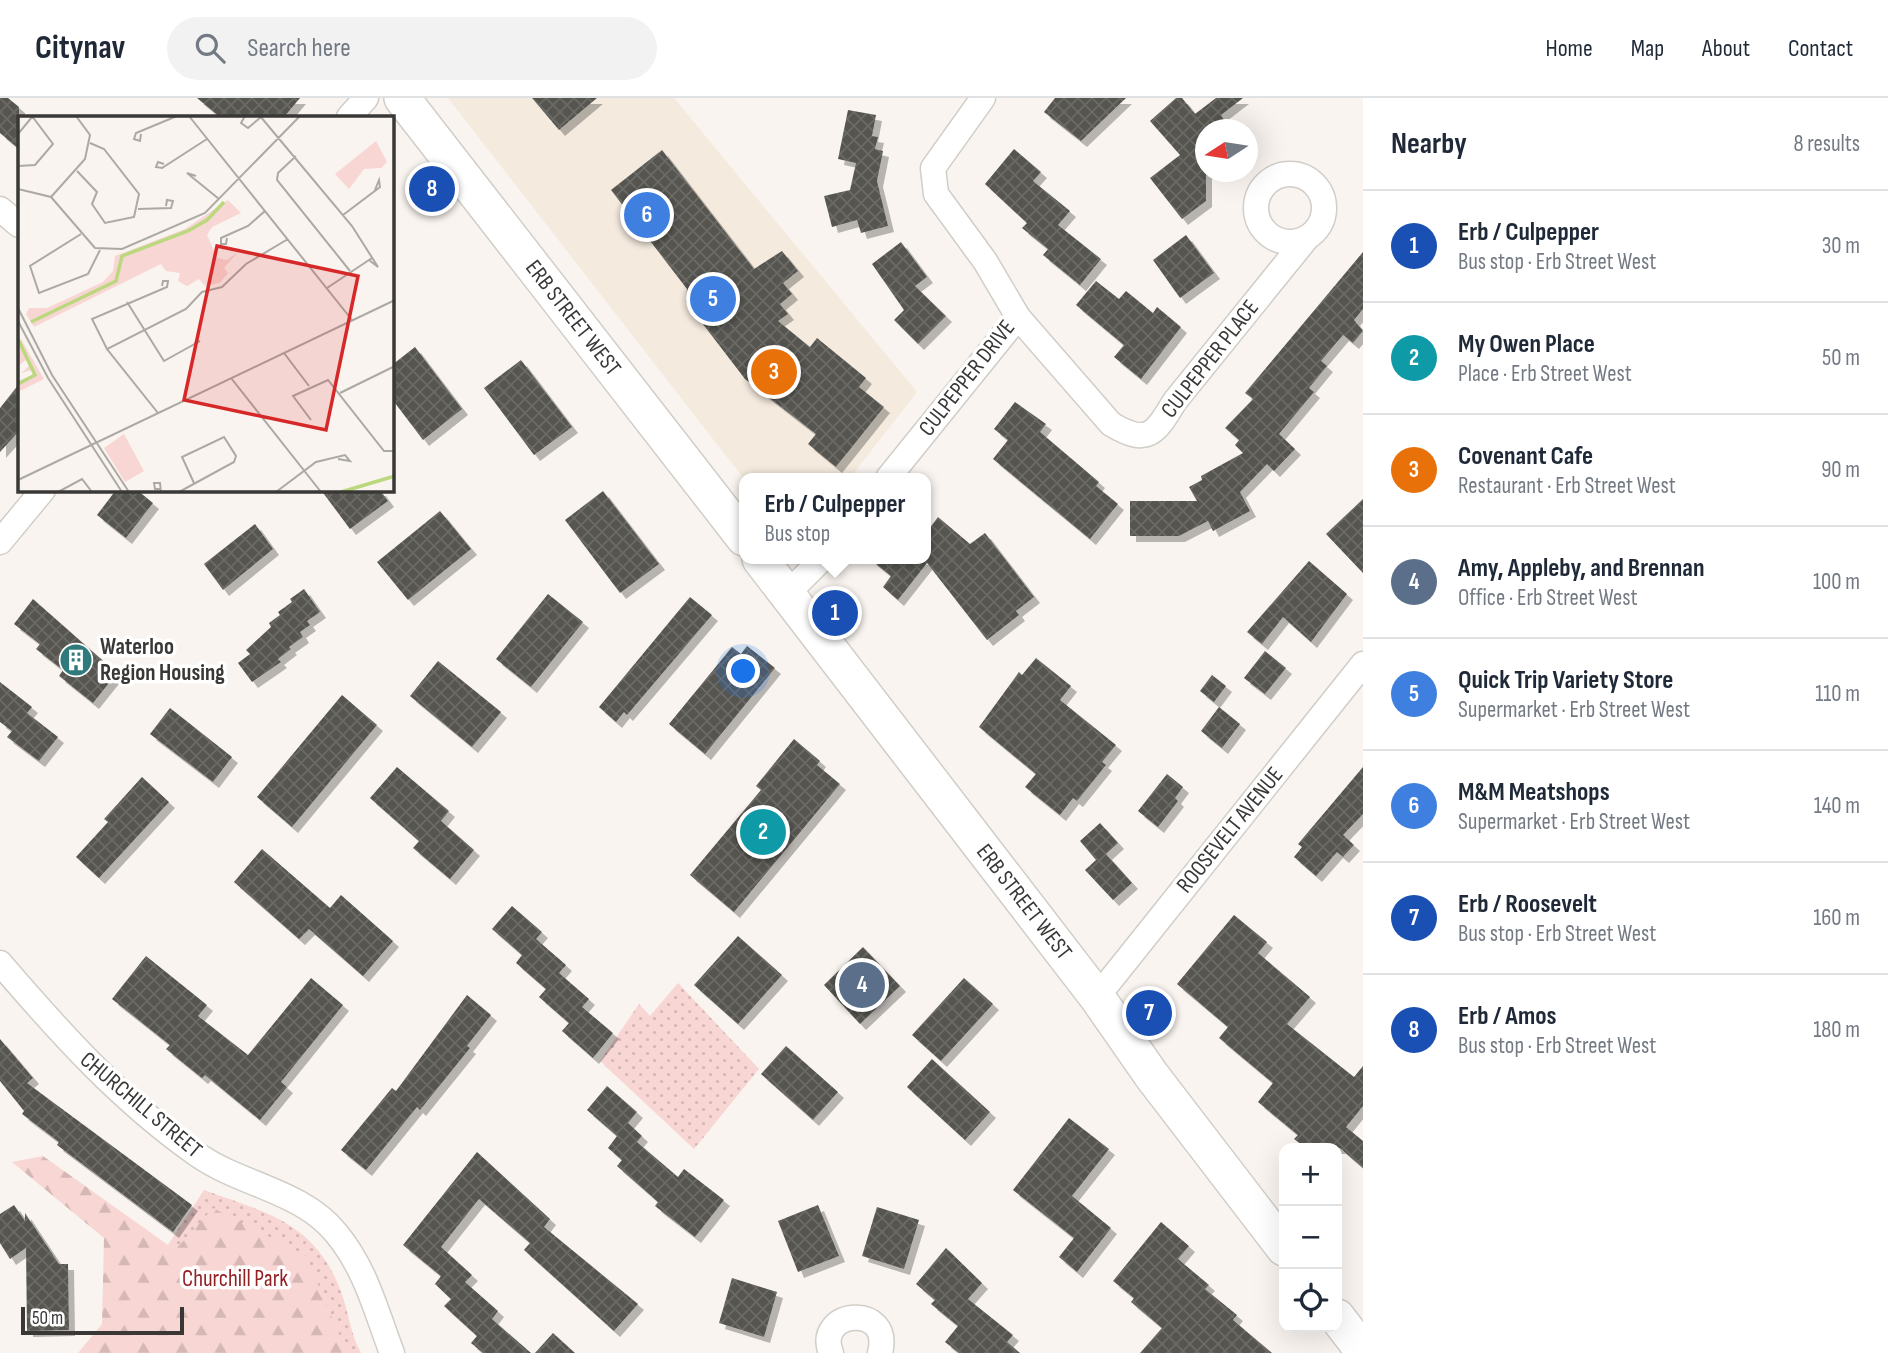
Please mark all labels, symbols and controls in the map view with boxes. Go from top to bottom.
search box [167,17,657,80]
text: Citynav [35,28,125,68]
icon: search [191,29,229,67]
text: Search here [247,33,351,64]
text: Home [1545,34,1593,63]
text: Map [1631,34,1664,63]
text: About [1702,34,1750,63]
text: Contact [1788,34,1853,63]
inset map [18,116,394,492]
north arrow [1195,119,1258,182]
text: Nearby [1391,126,1467,162]
text: 8 results [1794,130,1860,158]
pin: 8 [409,163,455,215]
pin: 6 [624,189,670,241]
text: Erb / Culpepper [1458,217,1599,248]
text: 1 [1409,232,1419,260]
text: 30 m [1822,232,1860,260]
text: Bus stop · Erb Street West [1458,248,1656,276]
street label: ERB STREET WEST [519,255,627,381]
pin: 5 [690,273,736,325]
street label: CULPEPPER PLACE [1155,294,1265,424]
street label: CULPEPPER DRIVE [913,314,1021,442]
text: My Owen Place [1458,329,1595,360]
text: 2 [1409,344,1419,372]
text: 50 m [1822,344,1860,372]
pin: 3 [751,346,797,398]
text: Place · Erb Street West [1458,360,1632,388]
text: Covenant Cafe [1458,441,1593,472]
text: 3 [1409,456,1419,484]
text: 90 m [1821,456,1860,484]
text: Restaurant · Erb Street West [1458,472,1676,500]
popup [739,473,931,564]
text: Erb / Culpepper [764,489,906,520]
text: Bus stop [764,520,830,548]
text: Amy, Appleby, and Brennan [1458,553,1704,584]
text: 4 [1409,568,1419,596]
text: 100 m [1813,568,1860,596]
text: Office · Erb Street West [1458,584,1638,612]
pin: 1 [812,587,858,639]
place label: Waterloo Region Housing [100,633,225,687]
building icon: Waterloo Region Housing [57,641,95,679]
your location [726,654,760,688]
text: Quick Trip Variety Store [1458,665,1673,696]
text: 5 [1409,680,1419,708]
text: 110 m [1815,680,1860,708]
text: Supermarket · Erb Street West [1458,696,1690,724]
street label: ROOSEVELT AVENUE [1171,761,1289,899]
text: M&M Meatshops [1458,777,1610,808]
text: 6 [1409,792,1419,820]
text: 140 m [1814,792,1860,820]
pin: 2 [740,806,786,858]
text: Supermarket · Erb Street West [1458,808,1690,836]
street label: ERB STREET WEST [970,839,1078,965]
text: Erb / Roosevelt [1458,889,1597,920]
text: 7 [1409,904,1419,932]
text: 160 m [1813,904,1860,932]
text: Bus stop · Erb Street West [1458,920,1656,948]
pin: 4 [839,959,885,1011]
pin: 7 [1126,987,1172,1039]
text: Erb / Amos [1458,1001,1557,1032]
text: 8 [1409,1016,1419,1044]
text: 180 m [1813,1016,1860,1044]
text: Bus stop · Erb Street West [1458,1032,1656,1060]
street label: CHURCHILL STREET [74,1046,208,1164]
map controls [1279,1143,1342,1332]
button: + [1279,1143,1342,1206]
button: − [1279,1206,1342,1269]
park label: Churchill Park [182,1265,288,1293]
button: locate [1279,1269,1342,1332]
scale bar [21,1304,184,1336]
text: 50 m [32,1307,63,1330]

